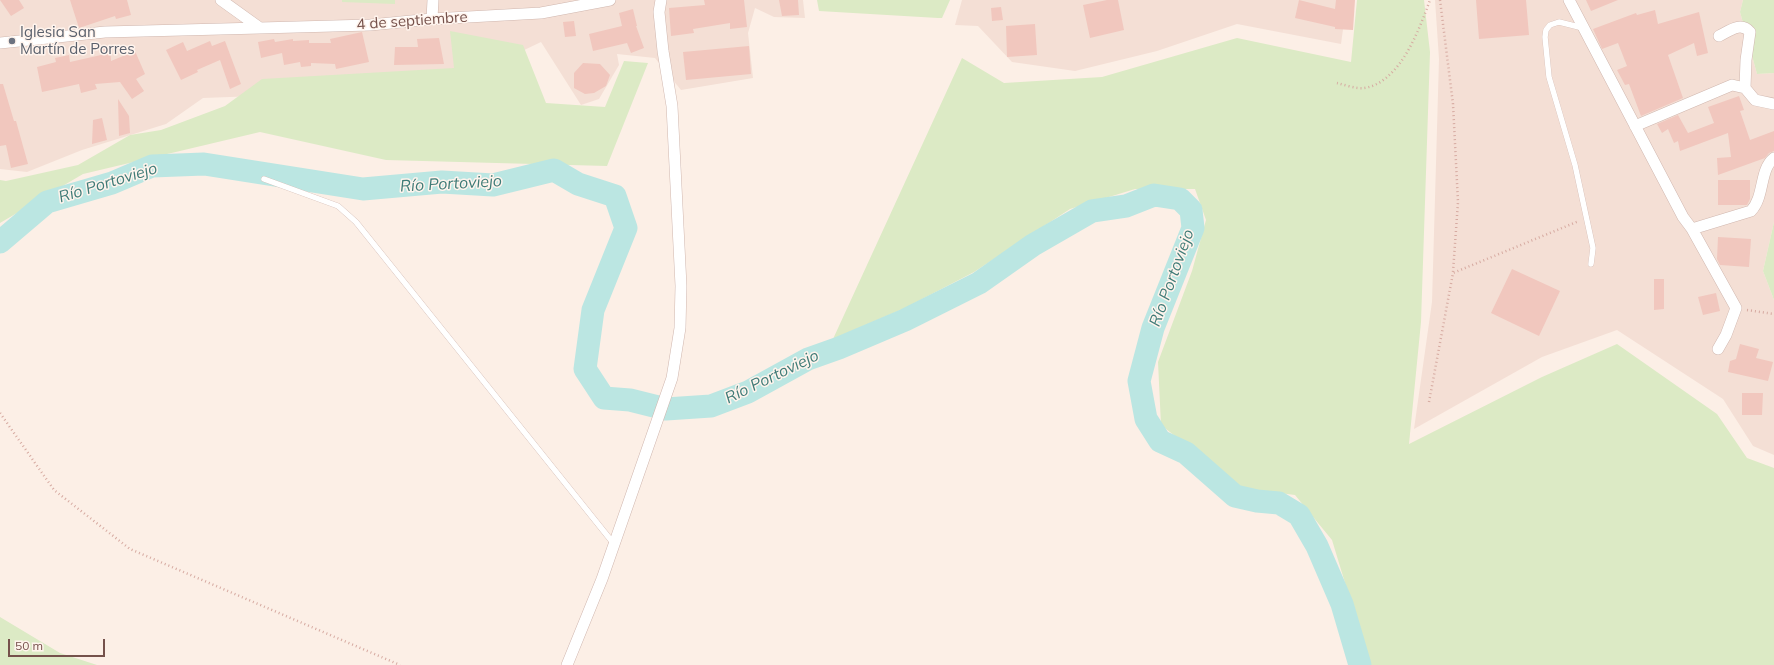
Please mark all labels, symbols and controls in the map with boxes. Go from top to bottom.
street label: 4 de septiembre [356,8,468,34]
place label: Iglesia San Martín de Porres [20,23,135,58]
marker: Iglesia San Martín de Porres [7,36,17,46]
water label: Río Portoviejo [56,159,160,207]
water label: Río Portoviejo [400,172,502,196]
water label: Río Portoviejo [1146,227,1198,329]
water label: Río Portoviejo [722,346,822,408]
scale bar [10,631,107,657]
text: 50 m [15,638,43,653]

